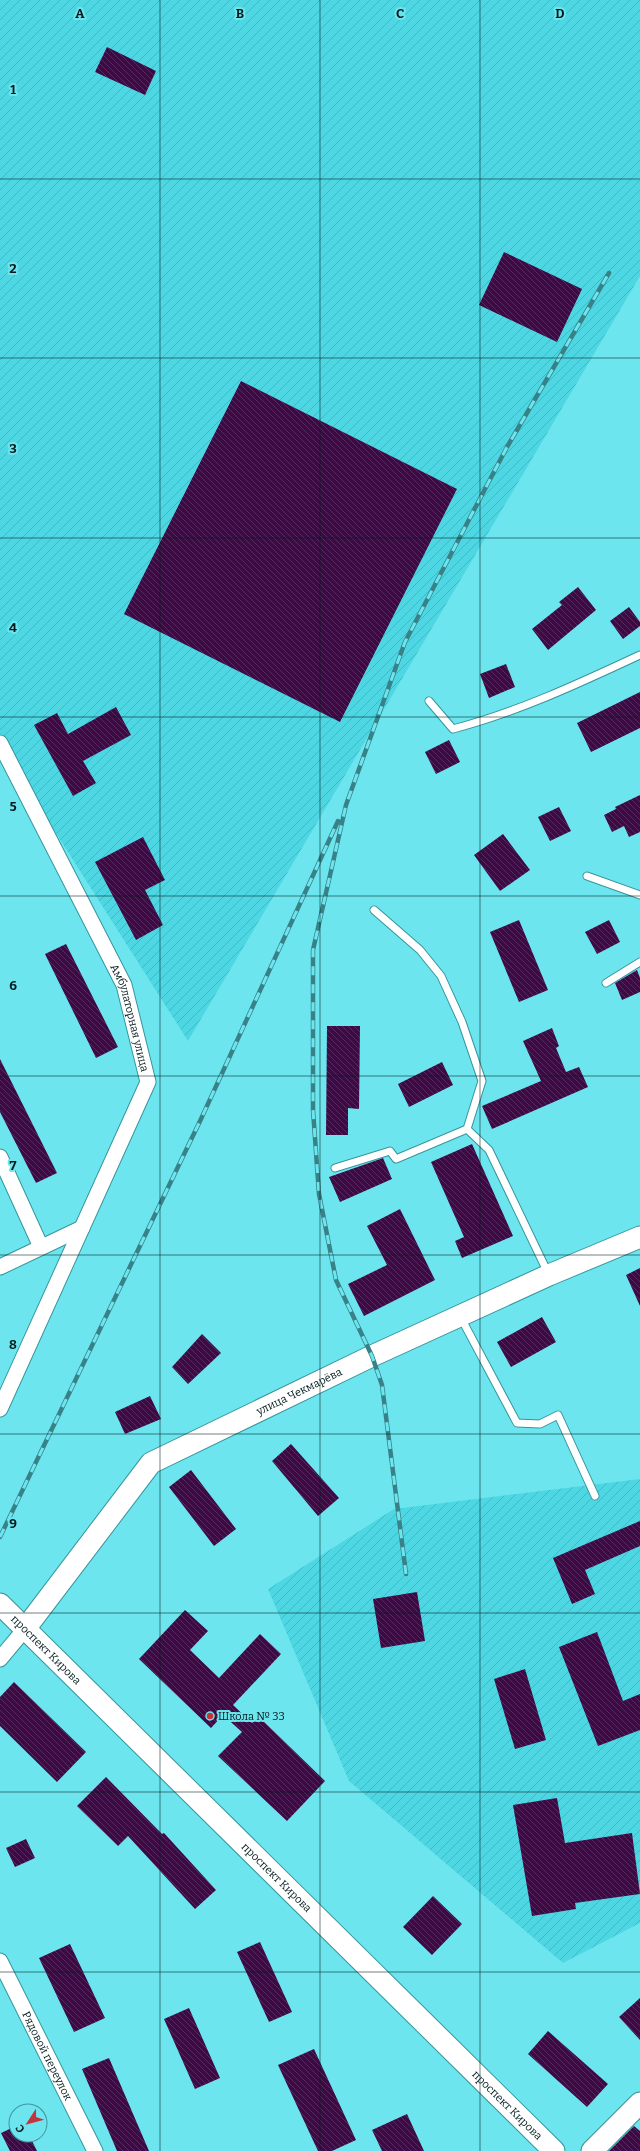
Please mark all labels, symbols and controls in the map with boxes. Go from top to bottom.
text: A [75,6,85,21]
text: B [236,6,244,21]
text: C [396,6,404,21]
text: D [555,6,565,21]
text: 1 [10,82,16,97]
text: 2 [9,261,17,276]
text: 3 [9,441,17,456]
text: 4 [9,620,17,635]
text: 5 [9,799,17,814]
street label: Амбулаторная улица [107,962,151,1073]
text: 6 [9,978,17,993]
text: 7 [10,1158,17,1173]
text: 8 [9,1337,17,1352]
street label: улица Чекмарёва [254,1365,344,1418]
text: 9 [9,1516,17,1531]
street label: проспект Кирова [8,1613,84,1687]
place label: Школа № 33 [218,1710,285,1723]
marker: Школа № 33 [205,1711,215,1721]
street label: проспект Кирова [239,1840,314,1915]
street label: Рядовой переулок [19,2009,75,2103]
street label: проспект Кирова [469,2068,545,2143]
north arrow [8,2103,48,2143]
text: С [13,2122,28,2135]

